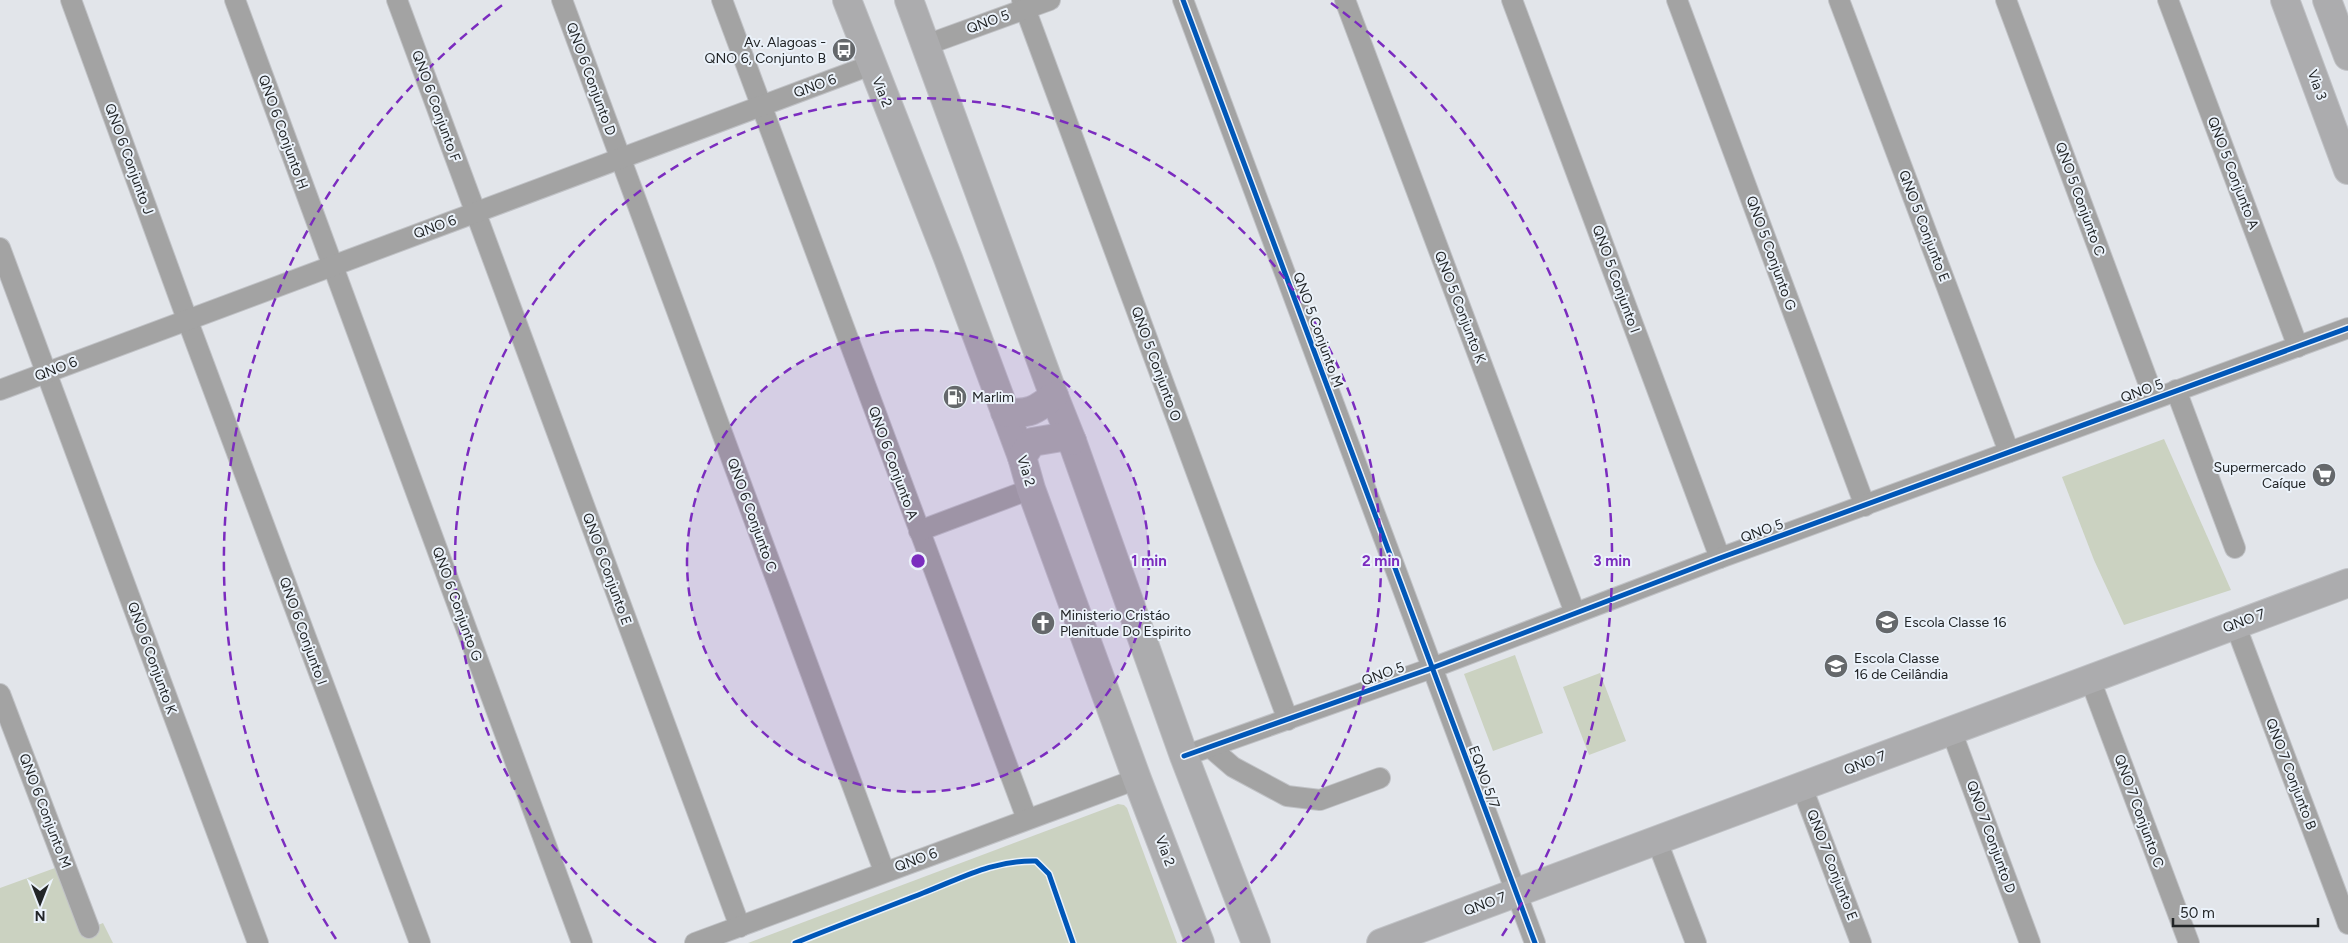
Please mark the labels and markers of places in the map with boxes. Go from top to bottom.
place label: Av. Alagoas - QNO 6, Conjunto B [705,34,826,67]
bus stop icon: Av. Alagoas - QNO 6, Conjunto B [831,37,857,63]
fuel station icon: Marlim [942,384,968,410]
place label: Marlim [972,389,1014,406]
place label: Supermercado Caíque [2214,459,2306,492]
supermarket icon: Supermercado Caíque [2311,462,2337,488]
centre of rings [909,552,927,570]
place label: Ministerio Cristáo Plenitude Do Espirito [1060,607,1191,640]
school or university icon: Escola Classe 16 [1874,609,1900,635]
church icon: Ministerio Cristáo Plenitude Do Espirito [1030,610,1056,636]
place label: Escola Classe 16 [1904,614,2006,631]
place label: Escola Classe 16 de Ceilândia [1854,650,1948,683]
school or university icon: Escola Classe 16 de Ceilândia [1823,653,1849,679]

